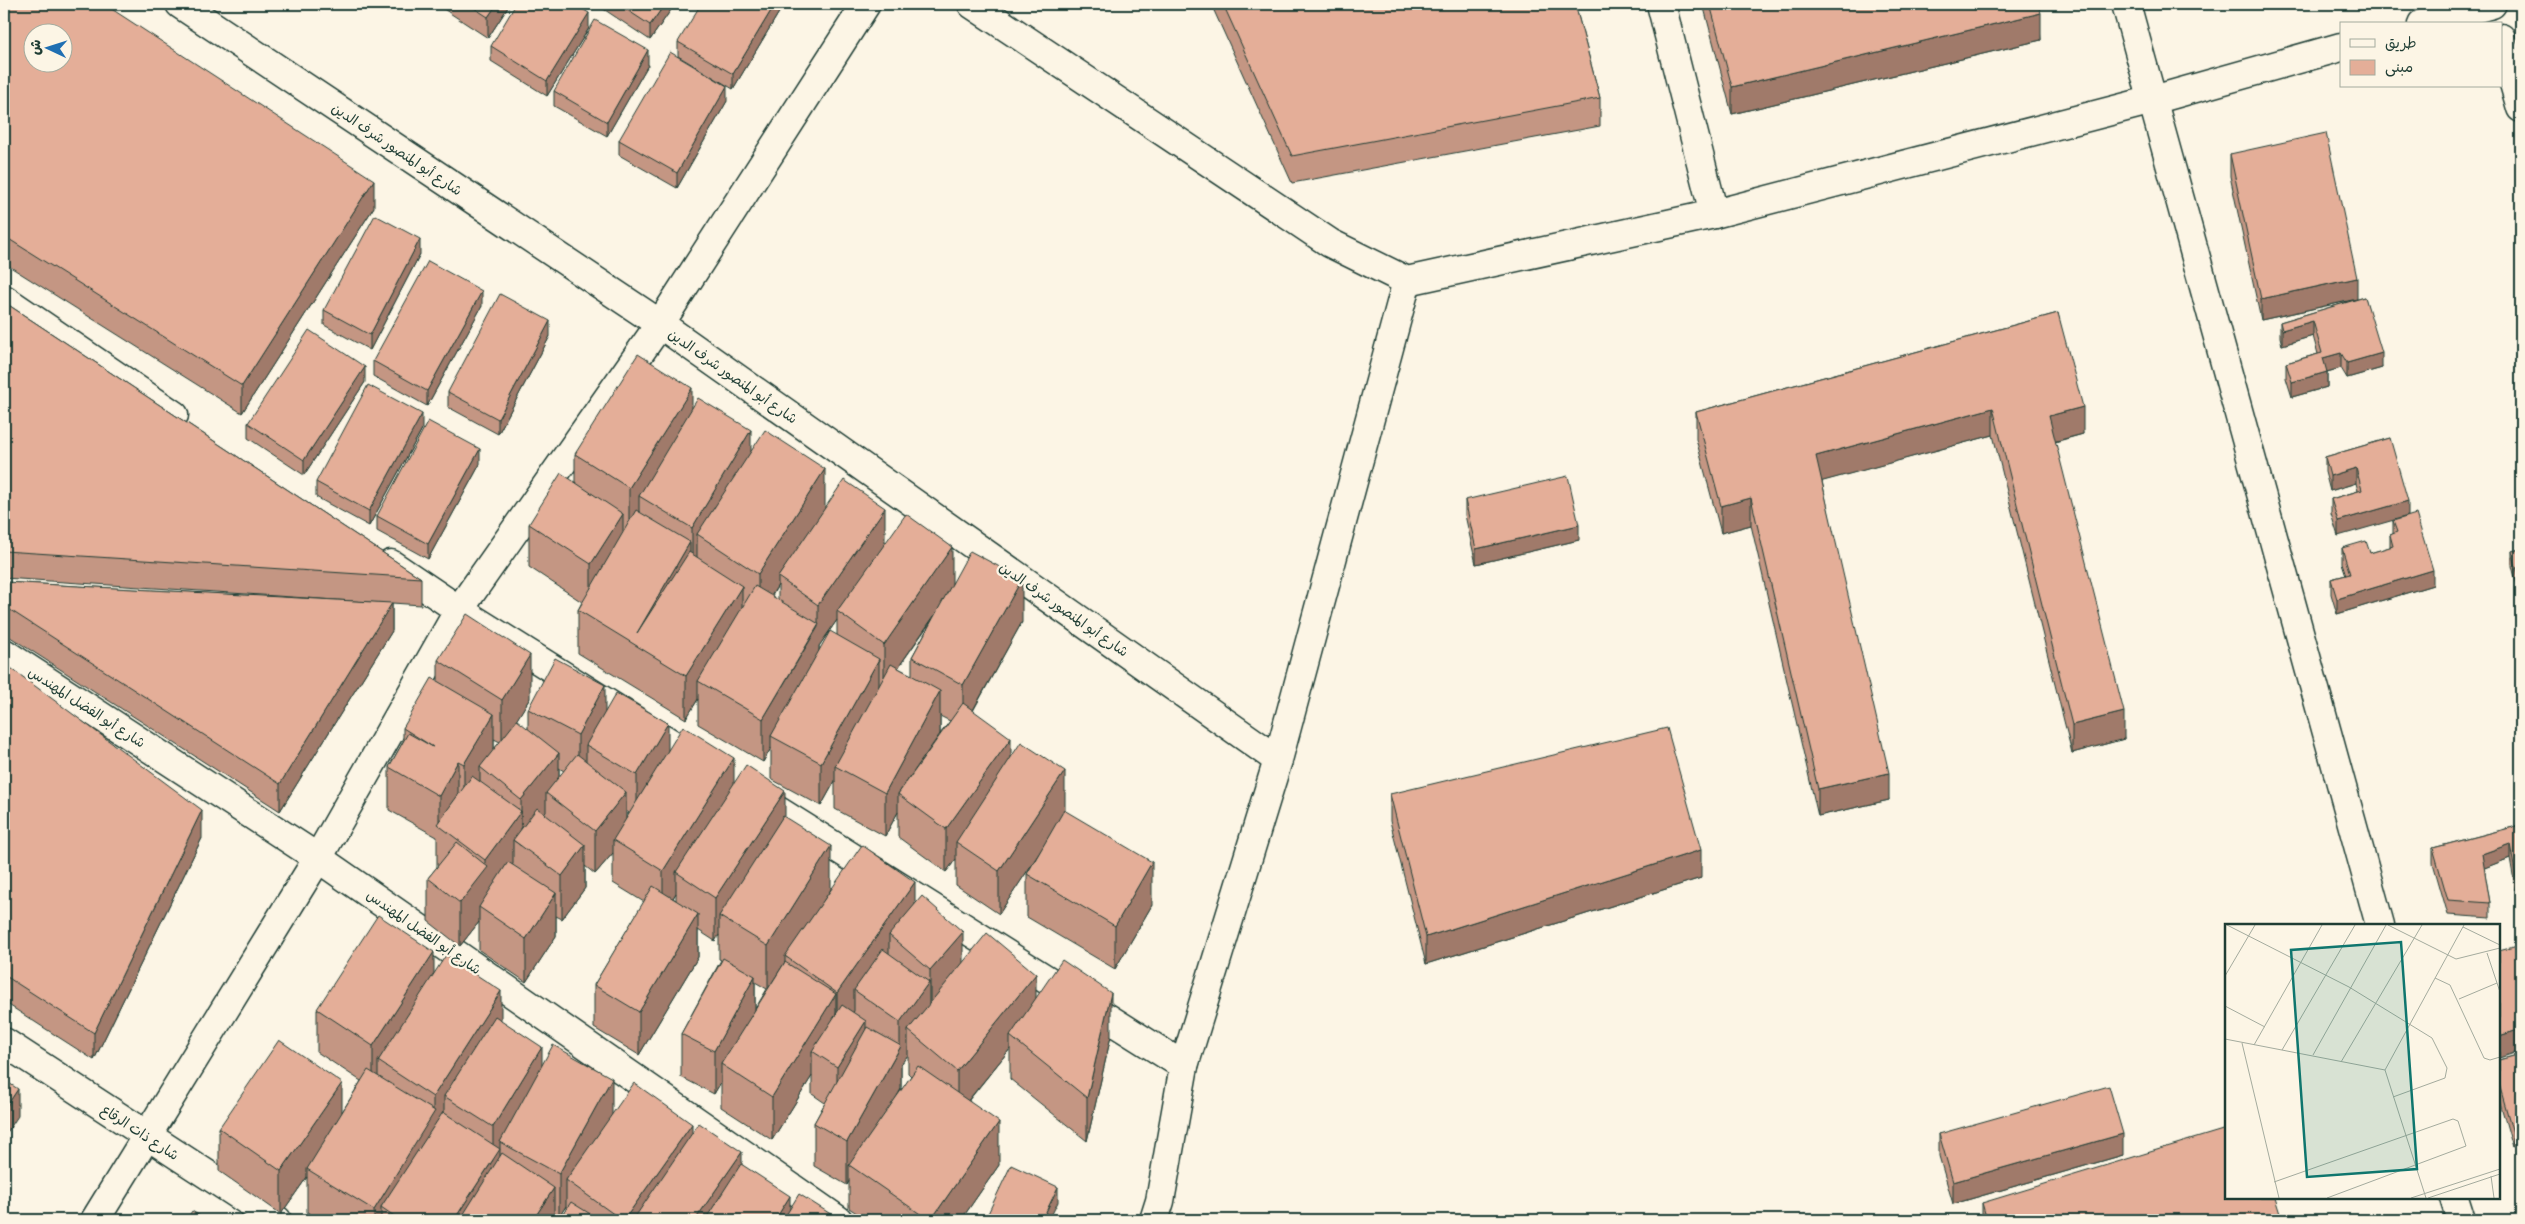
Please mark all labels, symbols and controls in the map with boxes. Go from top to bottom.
north arrow [22,22,72,72]
legend [2340,22,2502,88]
text: طريق [2385,32,2417,53]
text: ش [25,39,45,55]
text: مبنى [2385,56,2413,77]
street label: شارع أبو المنصور شرف الدين [328,98,466,200]
street label: شارع أبو المنصور شرف الدين [664,324,802,428]
street label: شارع أبو المنصور شرف الدين [995,557,1133,661]
street label: شارع أبو الفضل المهندس [25,662,149,752]
street label: شارع أبو الفضل المهندس [363,885,485,979]
inset map [2225,924,2500,1199]
street label: شارع ذات الرقاع [96,1099,183,1166]

